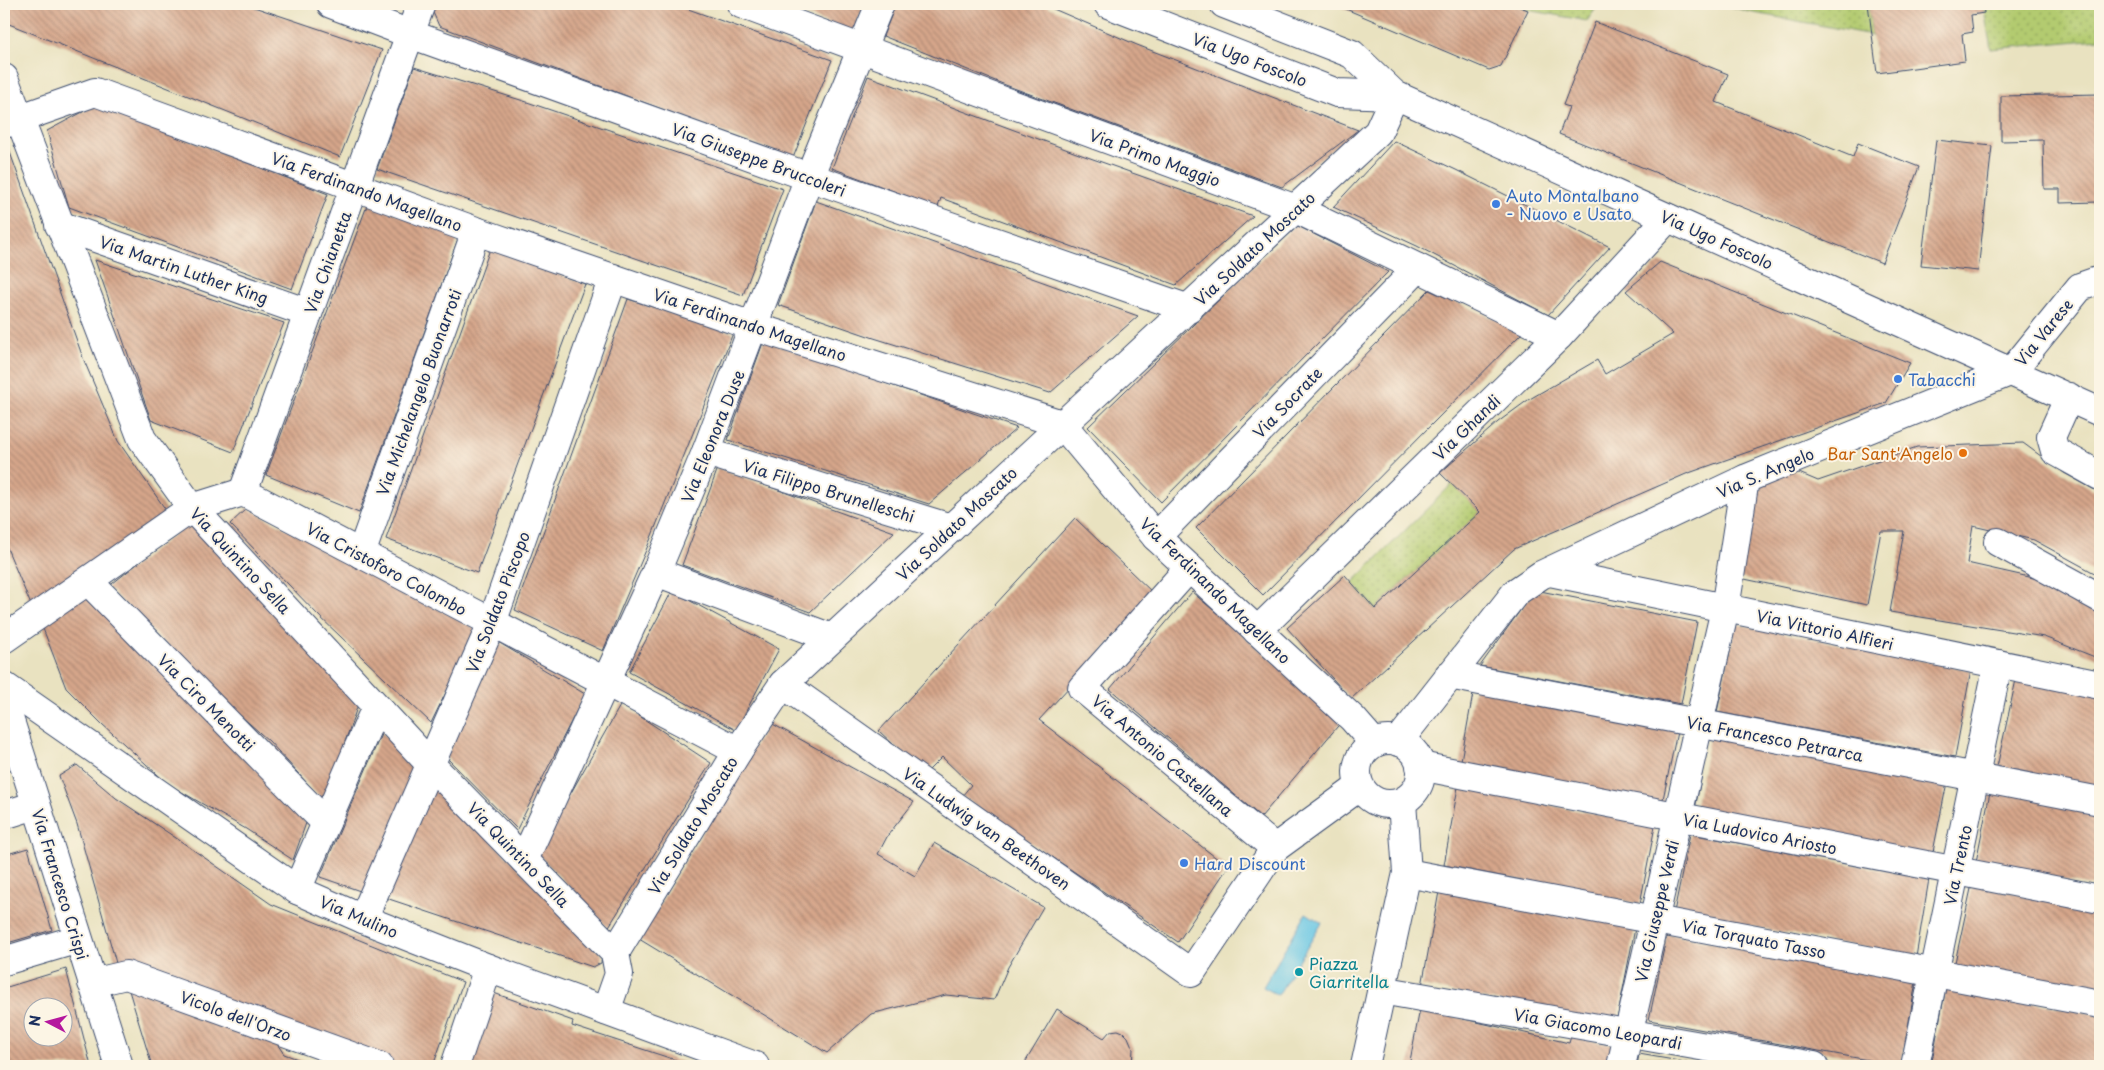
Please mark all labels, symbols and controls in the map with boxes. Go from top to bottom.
street label: Via Ugo Foscolo [1189,26,1311,92]
street label: Via Giuseppe Bruccoleri [668,116,850,202]
street label: Via Primo Maggio [1086,122,1224,192]
street label: Via Ferdinando Magellano [268,145,466,237]
place label: Auto Montalbano - Nuovo e Usato [1506,183,1639,225]
street label: Via Soldato Moscato [1188,185,1320,311]
marker: Auto Montalbano - Nuovo e Usato [1490,198,1502,210]
street label: Via Ugo Foscolo [1657,203,1777,275]
street label: Via Chianetta [297,207,357,317]
street label: Via Martin Luther King [96,229,272,309]
street label: Via Ferdinando Magellano [650,281,850,367]
street label: Via Michelangelo Buonarroti [369,285,467,499]
street label: Via Varese [2008,293,2078,371]
street label: Via Socrate [1247,361,1327,443]
street label: Via Eleonora Duse [674,366,750,506]
place label: Tabacchi [1908,367,1976,391]
marker: Tabacchi [1892,373,1904,385]
street label: Via Ghandi [1427,389,1505,465]
street label: Via S. Angelo [1713,441,1817,503]
place label: Bar Sant'Angelo [1827,441,1953,465]
marker: Bar Sant'Angelo [1957,447,1969,459]
street label: Via Filippo Brunelleschi [740,452,918,528]
street label: Via Soldato Moscato [890,460,1022,586]
street label: Via Quintino Sella [185,501,297,619]
street label: Via Ferdinando Magellano [1135,511,1297,669]
street label: Via Cristoforo Colombo [302,515,472,621]
street label: Via Soldato Piscopo [459,528,535,676]
street label: Via Vittorio Alfieri [1754,603,1896,655]
street label: Via Ciro Menotti [153,648,261,756]
street label: Via Antonio Castellana [1087,688,1239,822]
street label: Via Francesco Petrarca [1685,709,1865,767]
street label: Via Soldato Moscato [641,751,743,899]
street label: Via Ludwig van Beethoven [898,761,1076,895]
street label: Via Quintino Sella [462,796,576,912]
street label: Via Francesco Crispi [27,805,95,963]
street label: Via Ludovico Ariosto [1681,806,1839,860]
street label: Via Trento [1937,823,1977,907]
street label: Via Giuseppe Verdi [1628,837,1684,985]
place label: Hard Discount [1194,851,1306,875]
marker: Hard Discount [1178,857,1190,869]
street label: Via Mulino [316,889,402,943]
street label: Via Torquato Tasso [1680,912,1828,964]
place label: Piazza Giarritella [1309,951,1389,993]
marker: Piazza Giarritella [1293,966,1305,978]
street label: Vicolo dell'Orzo [177,984,295,1046]
north arrow [22,998,72,1048]
street label: Via Giacomo Leopardi [1512,1001,1684,1055]
text: N [24,1014,46,1027]

